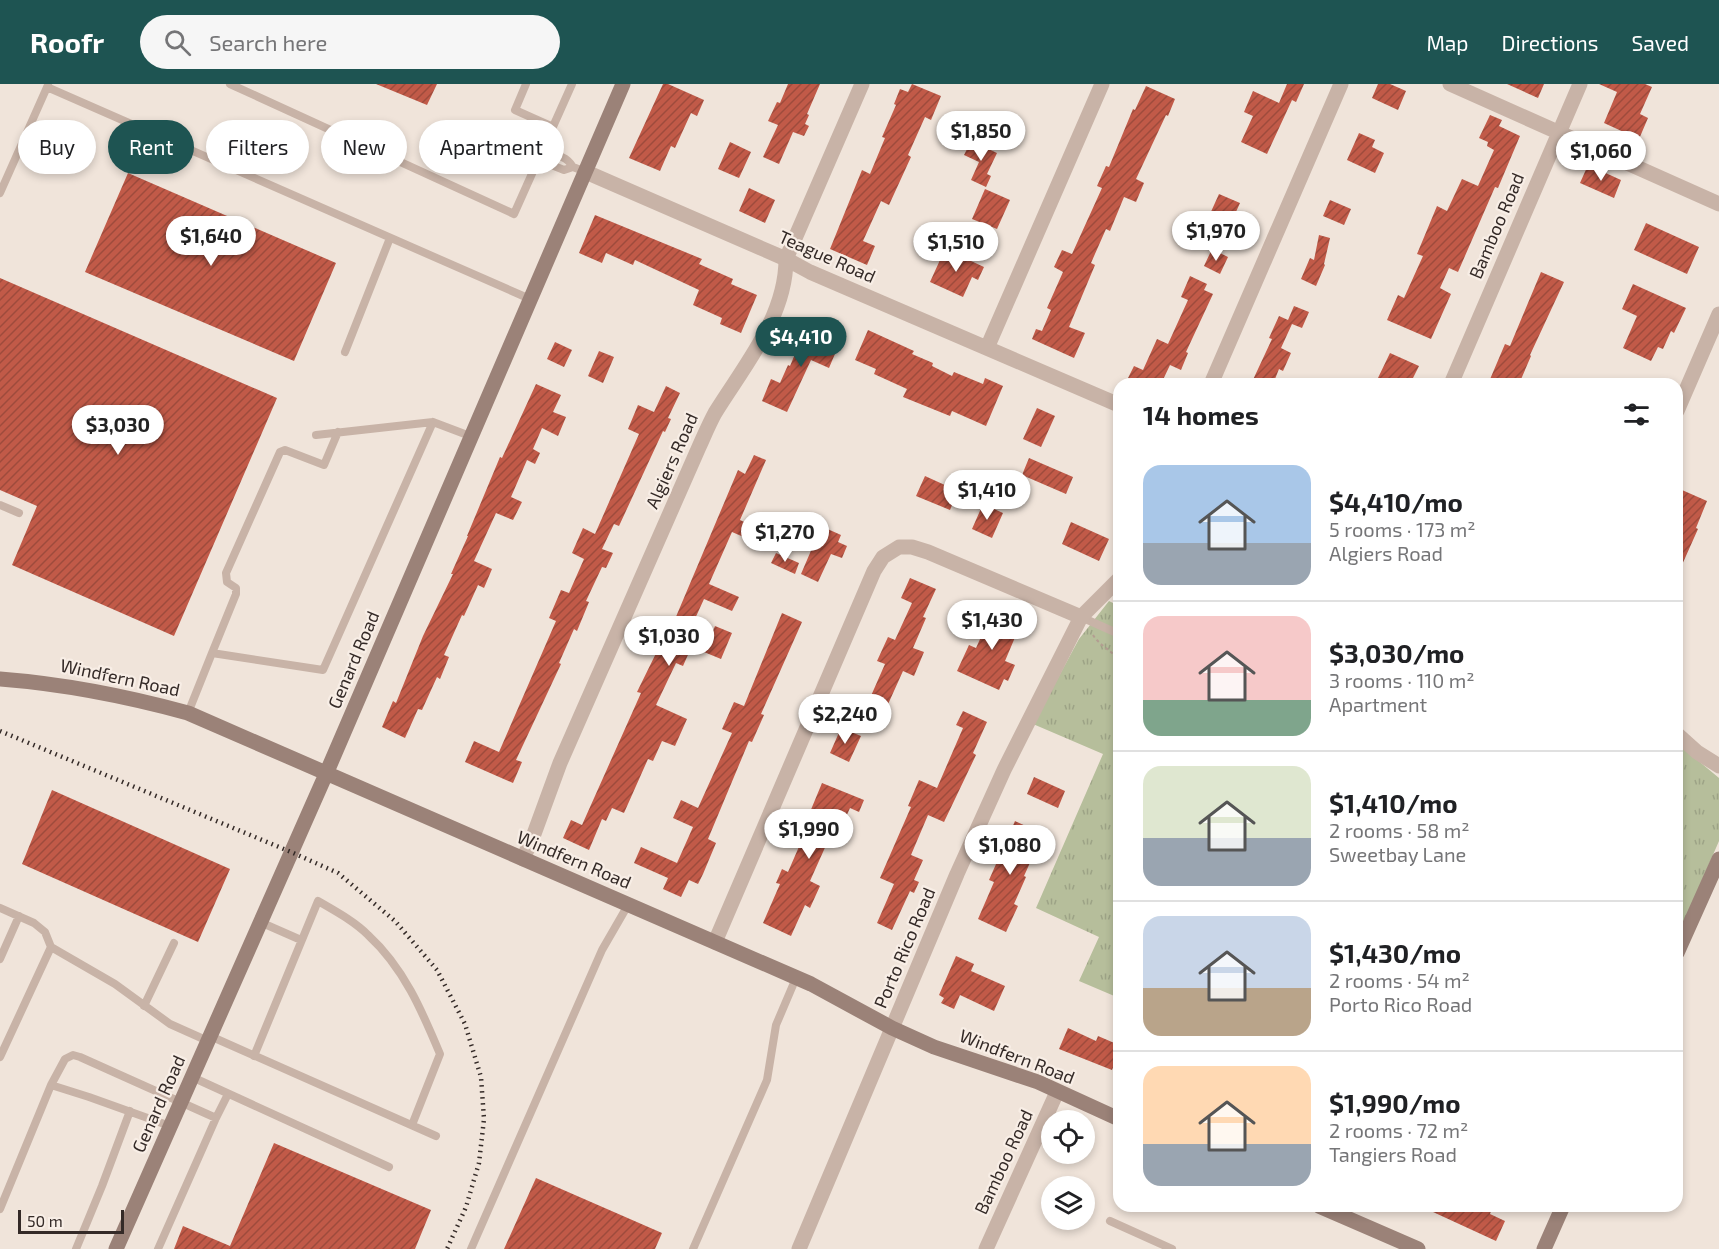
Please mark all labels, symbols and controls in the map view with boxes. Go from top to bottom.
search box [140,15,560,69]
text: Roofr [30,25,104,59]
icon: search [161,26,194,59]
text: Search here [209,29,327,55]
text: Map [1426,30,1469,55]
text: Directions [1502,30,1598,55]
text: Saved [1631,30,1689,55]
pin: $1,850 [932,111,1030,162]
text: $1,850 [950,118,1012,142]
chip: Buy [18,120,96,174]
chip: Rent [108,120,194,174]
chip: Filters [206,120,309,174]
chip: New [321,120,407,174]
chip: Apartment [419,120,564,174]
pin: $1,060 [1552,131,1650,182]
text: $1,060 [1570,138,1632,162]
street label: Bamboo Road [1464,169,1528,282]
pin: $1,970 [1167,211,1265,262]
pin: $1,640 [162,216,260,267]
text: $1,970 [1186,218,1246,242]
pin: $1,510 [907,222,1005,273]
text: $1,640 [180,223,242,247]
street label: Teague Road [776,225,879,287]
text: $1,510 [927,229,985,253]
pin: $4,410 [752,317,850,368]
text: $4,410 [769,324,833,348]
icon: filters [1620,398,1653,431]
text: 14 homes [1143,399,1259,430]
pin: $3,030 [69,405,167,456]
street label: Algiers Road [640,409,702,512]
text: $3,030 [86,412,150,436]
pin: $1,410 [938,470,1036,521]
text: $1,410 [958,477,1017,501]
text: $4,410/mo [1329,486,1463,517]
icon: home [1191,489,1263,561]
pin: $1,270 [736,512,834,563]
text: 5 rooms · 173 m² [1329,517,1476,541]
text: $1,270 [755,519,815,543]
text: Algiers Road [1329,541,1443,565]
pin: $1,430 [943,600,1041,651]
street label: Genard Road [323,607,384,712]
text: $1,430 [961,607,1023,631]
pin: $1,030 [620,616,718,667]
text: $1,030 [638,623,700,647]
text: $3,030/mo [1329,637,1464,668]
icon: home [1191,640,1263,712]
street label: Windfern Road [58,654,182,700]
text: 3 rooms · 110 m² [1329,668,1475,692]
text: Apartment [1329,692,1427,716]
pin: $2,240 [796,694,894,745]
text: $2,240 [812,701,878,725]
text: $1,410/mo [1329,787,1457,818]
icon: home [1191,790,1263,862]
pin: $1,990 [760,809,858,860]
text: $1,990 [778,816,840,840]
text: 2 rooms · 58 m² [1329,818,1470,842]
street label: Windfern Road [514,825,635,893]
pin: $1,080 [961,825,1059,876]
text: $1,080 [979,832,1041,856]
text: Sweetbay Lane [1329,842,1466,866]
street label: Porto Rico Road [869,884,939,1011]
text: $1,430/mo [1329,937,1461,968]
icon: home [1191,940,1263,1012]
text: 2 rooms · 54 m² [1329,968,1470,992]
text: Porto Rico Road [1329,992,1472,1016]
street label: Windfern Road [957,1024,1078,1088]
street label: Genard Road [127,1052,189,1156]
text: $1,990/mo [1329,1087,1460,1118]
icon: home [1191,1090,1263,1162]
street label: Bamboo Road [969,1106,1037,1217]
map controls [1041,1110,1095,1230]
button: locate [1041,1110,1095,1164]
text: 2 rooms · 72 m² [1329,1118,1468,1142]
text: Tangiers Road [1329,1142,1457,1166]
button: layers [1041,1176,1095,1230]
scale bar [18,1207,124,1234]
text: 50 m [27,1211,63,1230]

